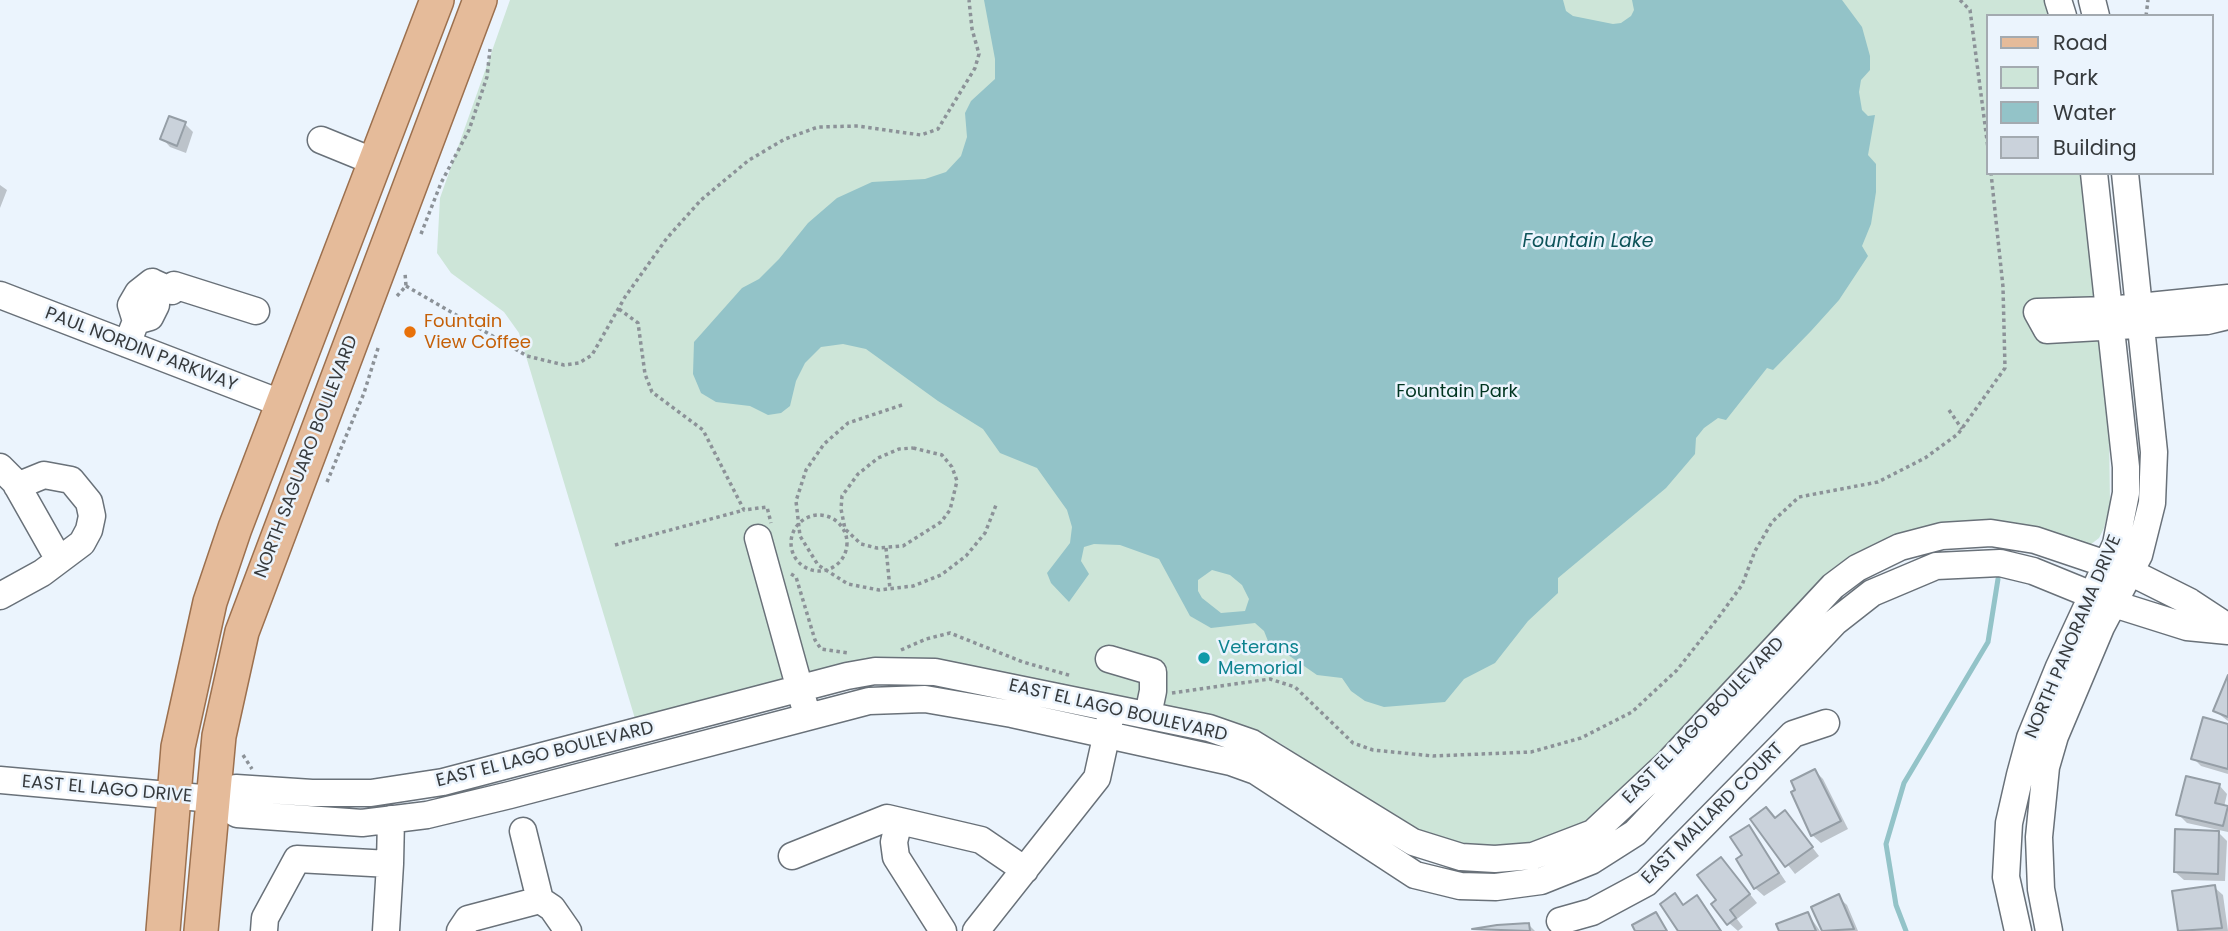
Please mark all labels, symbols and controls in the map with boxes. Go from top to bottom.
legend [1986,14,2214,175]
text: Road [2053,28,2108,57]
text: Park [2053,63,2098,92]
text: Water [2053,98,2116,127]
text: Building [2053,133,2137,162]
water label: Fountain Lake [1523,231,1653,253]
street label: PAUL NORDIN PARKWAY [42,303,240,397]
place label: Fountain View Coffee [424,311,531,354]
marker: Fountain View Coffee [402,324,418,340]
street label: NORTH SAGUARO BOULEVARD [251,333,363,581]
park label: Fountain Park [1396,381,1518,403]
street label: NORTH PANORAMA DRIVE [2021,532,2127,742]
street label: EAST EL LAGO BOULEVARD [1619,633,1789,809]
place label: Veterans Memorial [1218,637,1302,680]
marker: Veterans Memorial [1196,650,1212,666]
street label: EAST EL LAGO BOULEVARD [1007,675,1229,747]
street label: EAST EL LAGO BOULEVARD [434,717,656,793]
street label: EAST MALLARD COURT [1638,739,1788,889]
street label: EAST EL LAGO DRIVE [21,772,193,808]

